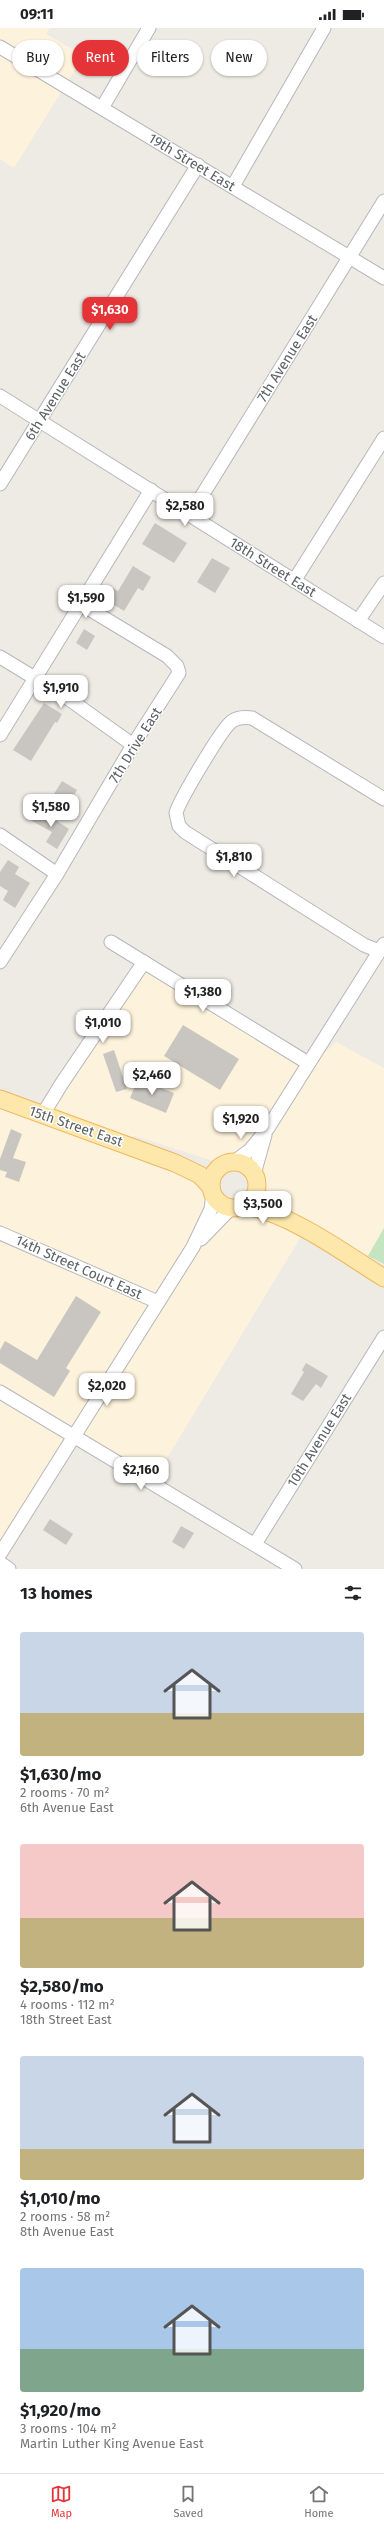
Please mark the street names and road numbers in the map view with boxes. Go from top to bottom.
street label: 19th Street East [145,130,239,196]
street label: 7th Avenue East [254,311,322,405]
street label: 6th Avenue East [21,348,90,444]
street label: 18th Street East [226,534,320,601]
street label: 7th Drive East [105,703,166,786]
street label: 15th Street East [27,1102,126,1151]
street label: 14th Street Court East [13,1232,146,1303]
street label: 10th Avenue East [284,1389,356,1490]

